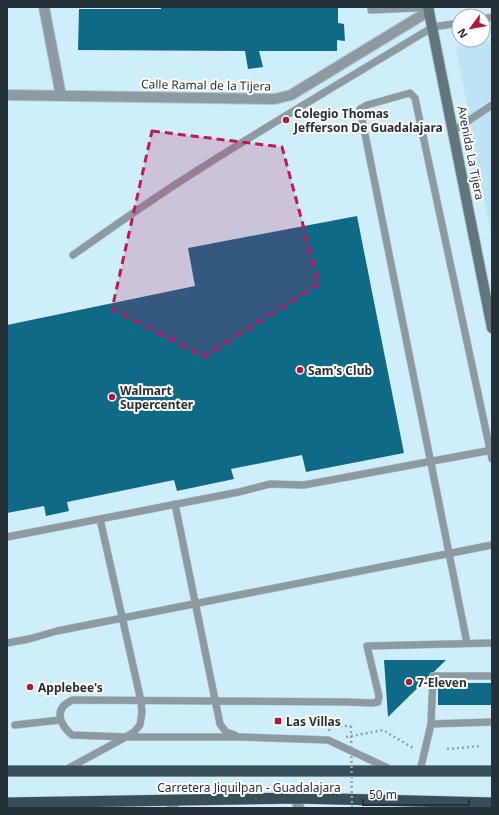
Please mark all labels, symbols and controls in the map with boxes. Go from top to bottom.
north arrow [451,8,491,48]
text: N [453,26,471,41]
street label: Calle Ramal de la Tijera [141,75,271,95]
place label: Colegio Thomas Jefferson De Guadalajara [293,105,443,136]
street label: Avenida La Tijera [454,105,488,201]
marker: Colegio Thomas Jefferson De Guadalajara [281,115,291,125]
place label: Sam's Club [308,362,372,379]
marker: Sam's Club [295,365,305,375]
place label: Walmart Supercenter [120,382,194,413]
marker: Walmart Supercenter [107,392,117,402]
place label: 7-Eleven [417,674,467,691]
marker: 7-Eleven [404,677,414,687]
place label: Applebee's [38,679,103,696]
marker: Applebee's [25,682,35,692]
place label: Las Villas [286,713,341,730]
marker: Las Villas [273,716,283,726]
street label: Carretera Jiquilpan - Guadalajara [157,779,341,796]
scale bar [363,781,469,807]
text: 50 m [369,786,397,803]

